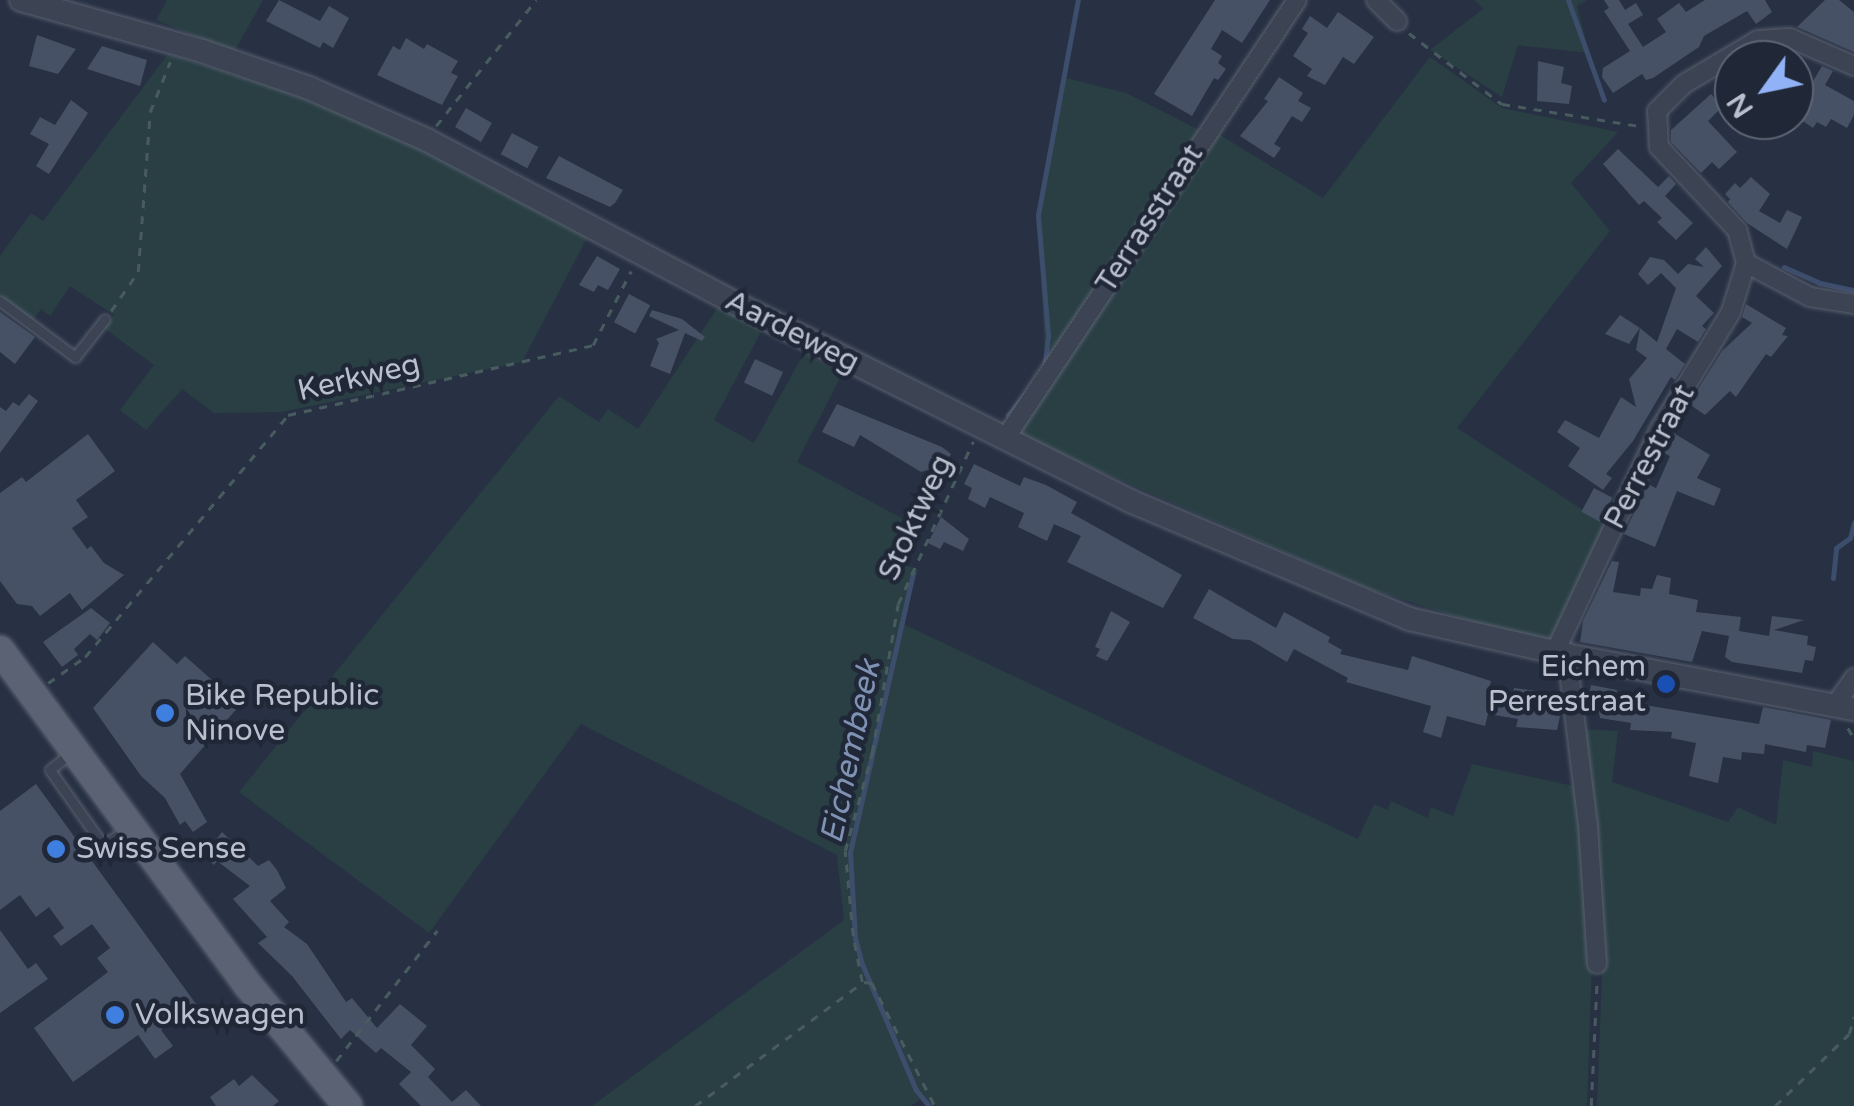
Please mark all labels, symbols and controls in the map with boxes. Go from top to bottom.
north arrow [1714,40,1814,140]
text: N [1720,87,1761,124]
street label: Terrasstraat [1089,138,1211,300]
street label: Aardeweg [719,283,865,381]
street label: Kerkweg [294,346,424,410]
street label: Perrestraat [1597,379,1703,535]
street label: Stoktweg [871,449,961,587]
place label: Eichem Perrestraat [1488,649,1646,720]
water label: Eichembeek [813,657,889,847]
marker: Eichem Perrestraat [1655,673,1677,695]
place label: Bike Republic Ninove [185,678,379,748]
marker: Bike Republic Ninove [154,702,176,724]
place label: Swiss Sense [76,831,246,867]
marker: Swiss Sense [45,838,67,860]
place label: Volkswagen [135,997,305,1033]
marker: Volkswagen [104,1004,126,1026]

